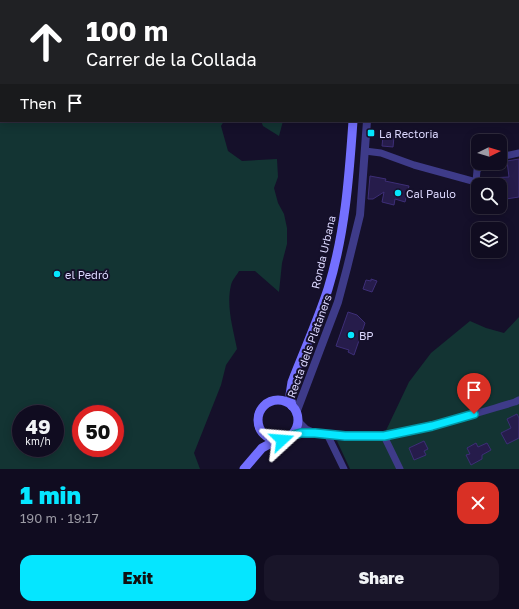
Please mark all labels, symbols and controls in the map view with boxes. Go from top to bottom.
text: 100 m [86,14,168,47]
icon: ahead [20,16,72,68]
text: Carrer de la Collada [86,48,257,70]
icon: arrive [64,92,86,114]
text: Then [20,94,56,112]
place label: La Rectoria [379,127,439,140]
marker: La Rectoria [366,128,376,138]
north arrow [471,134,507,170]
map controls [471,134,507,258]
button: search [471,178,507,214]
place label: Cal Paulo [406,187,456,200]
marker: Cal Paulo [393,188,403,198]
street label: Ronda Urbana [308,214,338,290]
button: layers [471,222,507,258]
place label: el Pedró [65,268,109,281]
marker: el Pedró [52,269,62,279]
street label: Recta dels Plataners [284,292,334,399]
place label: BP [359,329,374,342]
marker: BP [346,330,356,340]
pin [457,373,491,414]
icon: arrive [463,379,485,401]
speed limit sign: 50 [72,405,124,457]
text: 49 [25,414,51,438]
position arrow [261,419,303,461]
text: km/h [25,435,51,447]
text: 1 min [20,480,81,509]
button: close [457,482,499,524]
text: 190 m · 19:17 [20,510,99,526]
button: Exit [20,555,256,601]
button: Share [264,555,499,601]

